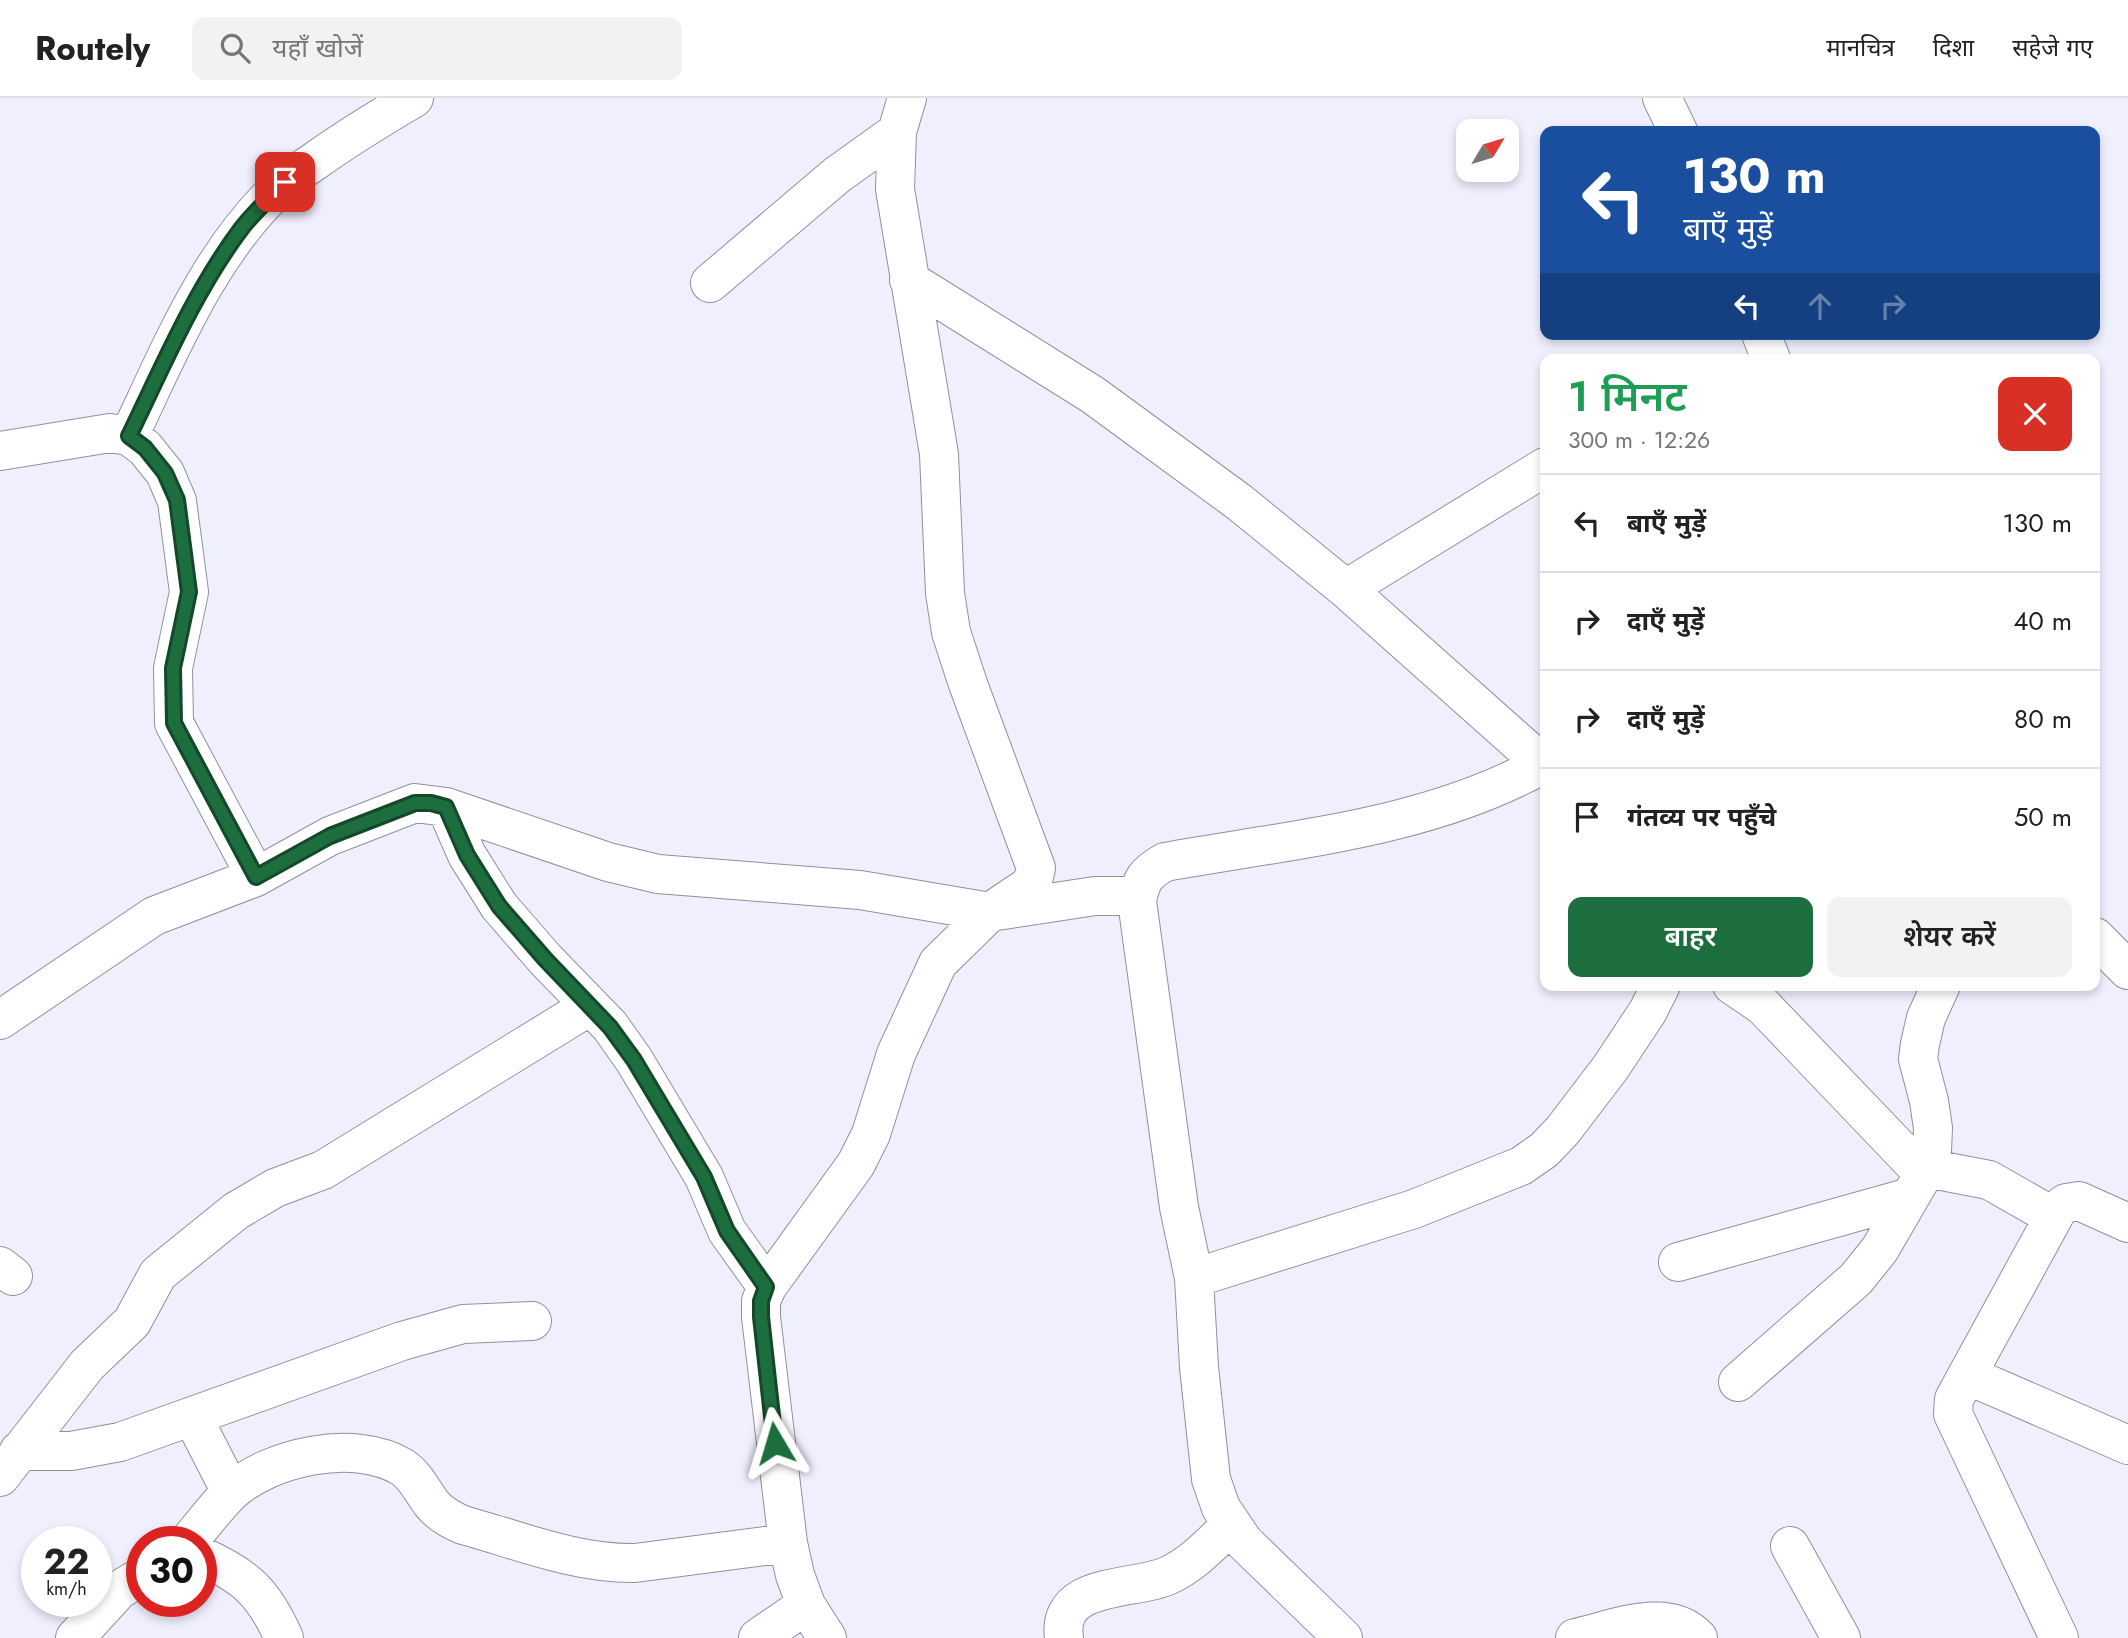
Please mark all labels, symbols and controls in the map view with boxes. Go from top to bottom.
search box [192,17,682,80]
text: Routely [35,25,150,72]
icon: search [216,29,254,67]
text: यहाँ खोजें [272,29,363,67]
text: मानचित्र [1826,30,1895,65]
text: दिशा [1933,30,1974,65]
text: सहेजे गए [2012,30,2093,65]
north arrow [1456,119,1519,182]
map controls [1456,119,1519,182]
text: 130 m [1683,141,1826,211]
pin [255,152,315,212]
icon: left [1568,154,1659,245]
icon: arrive [266,163,304,201]
text: बाएँ मुड़ें [1683,206,1773,252]
icon: left [1728,287,1766,325]
icon: ahead [1801,287,1839,325]
icon: right [1874,287,1912,325]
text: 1 मिनट [1568,366,1686,427]
button: close [1998,377,2072,451]
text: 300 m · 12:26 [1568,423,1710,457]
icon: left [1568,504,1606,542]
text: बाएँ मुड़ें [1627,504,1706,542]
text: 130 m [2002,504,2072,542]
icon: right [1568,602,1606,640]
text: दाएँ मुड़ें [1627,602,1705,640]
text: 40 m [2013,602,2072,640]
icon: right [1568,700,1606,738]
text: दाएँ मुड़ें [1627,700,1705,738]
text: 80 m [2014,700,2072,738]
icon: arrive [1568,798,1606,836]
text: गंतव्य पर पहुँचे [1627,798,1776,836]
text: 50 m [2014,798,2072,836]
button: बाहर [1568,897,1813,977]
button: शेयर करें [1827,897,2072,977]
position arrow [738,1406,812,1480]
speed limit sign: 30 [126,1526,217,1617]
text: 22 [44,1537,89,1587]
text: km/h [46,1576,87,1602]

